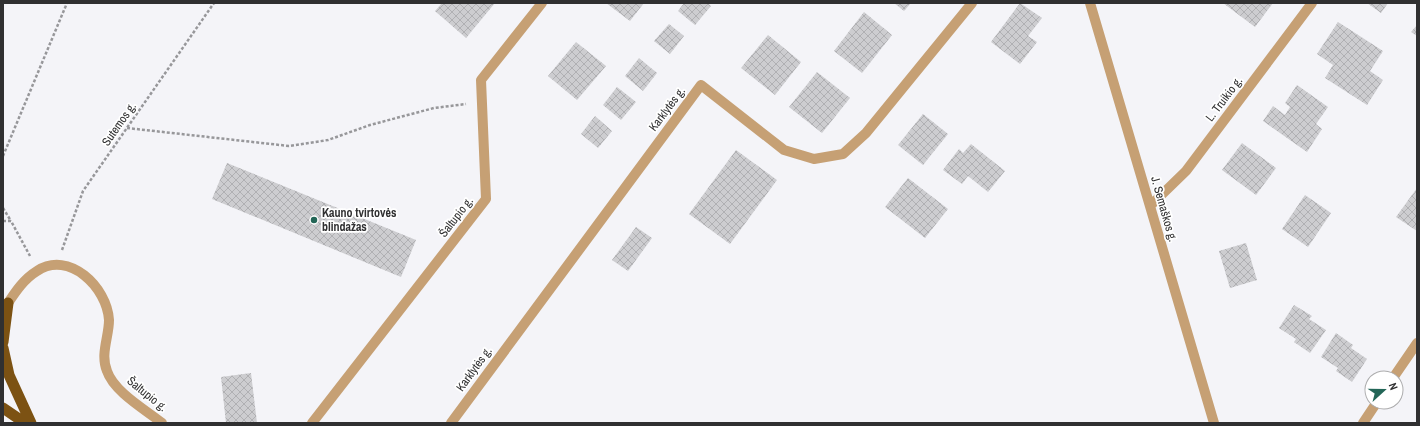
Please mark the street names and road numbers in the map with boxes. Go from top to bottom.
street label: L. Truikio g. [1202,73,1246,125]
street label: Karklytės g. [645,84,689,134]
street label: Sutemos g. [98,99,140,149]
street label: J. Semaškos g. [1147,174,1181,244]
street label: Šaltupio g. [435,194,477,240]
street label: Karklytės g. [452,343,496,395]
street label: Šaltupio g. [124,373,170,415]

